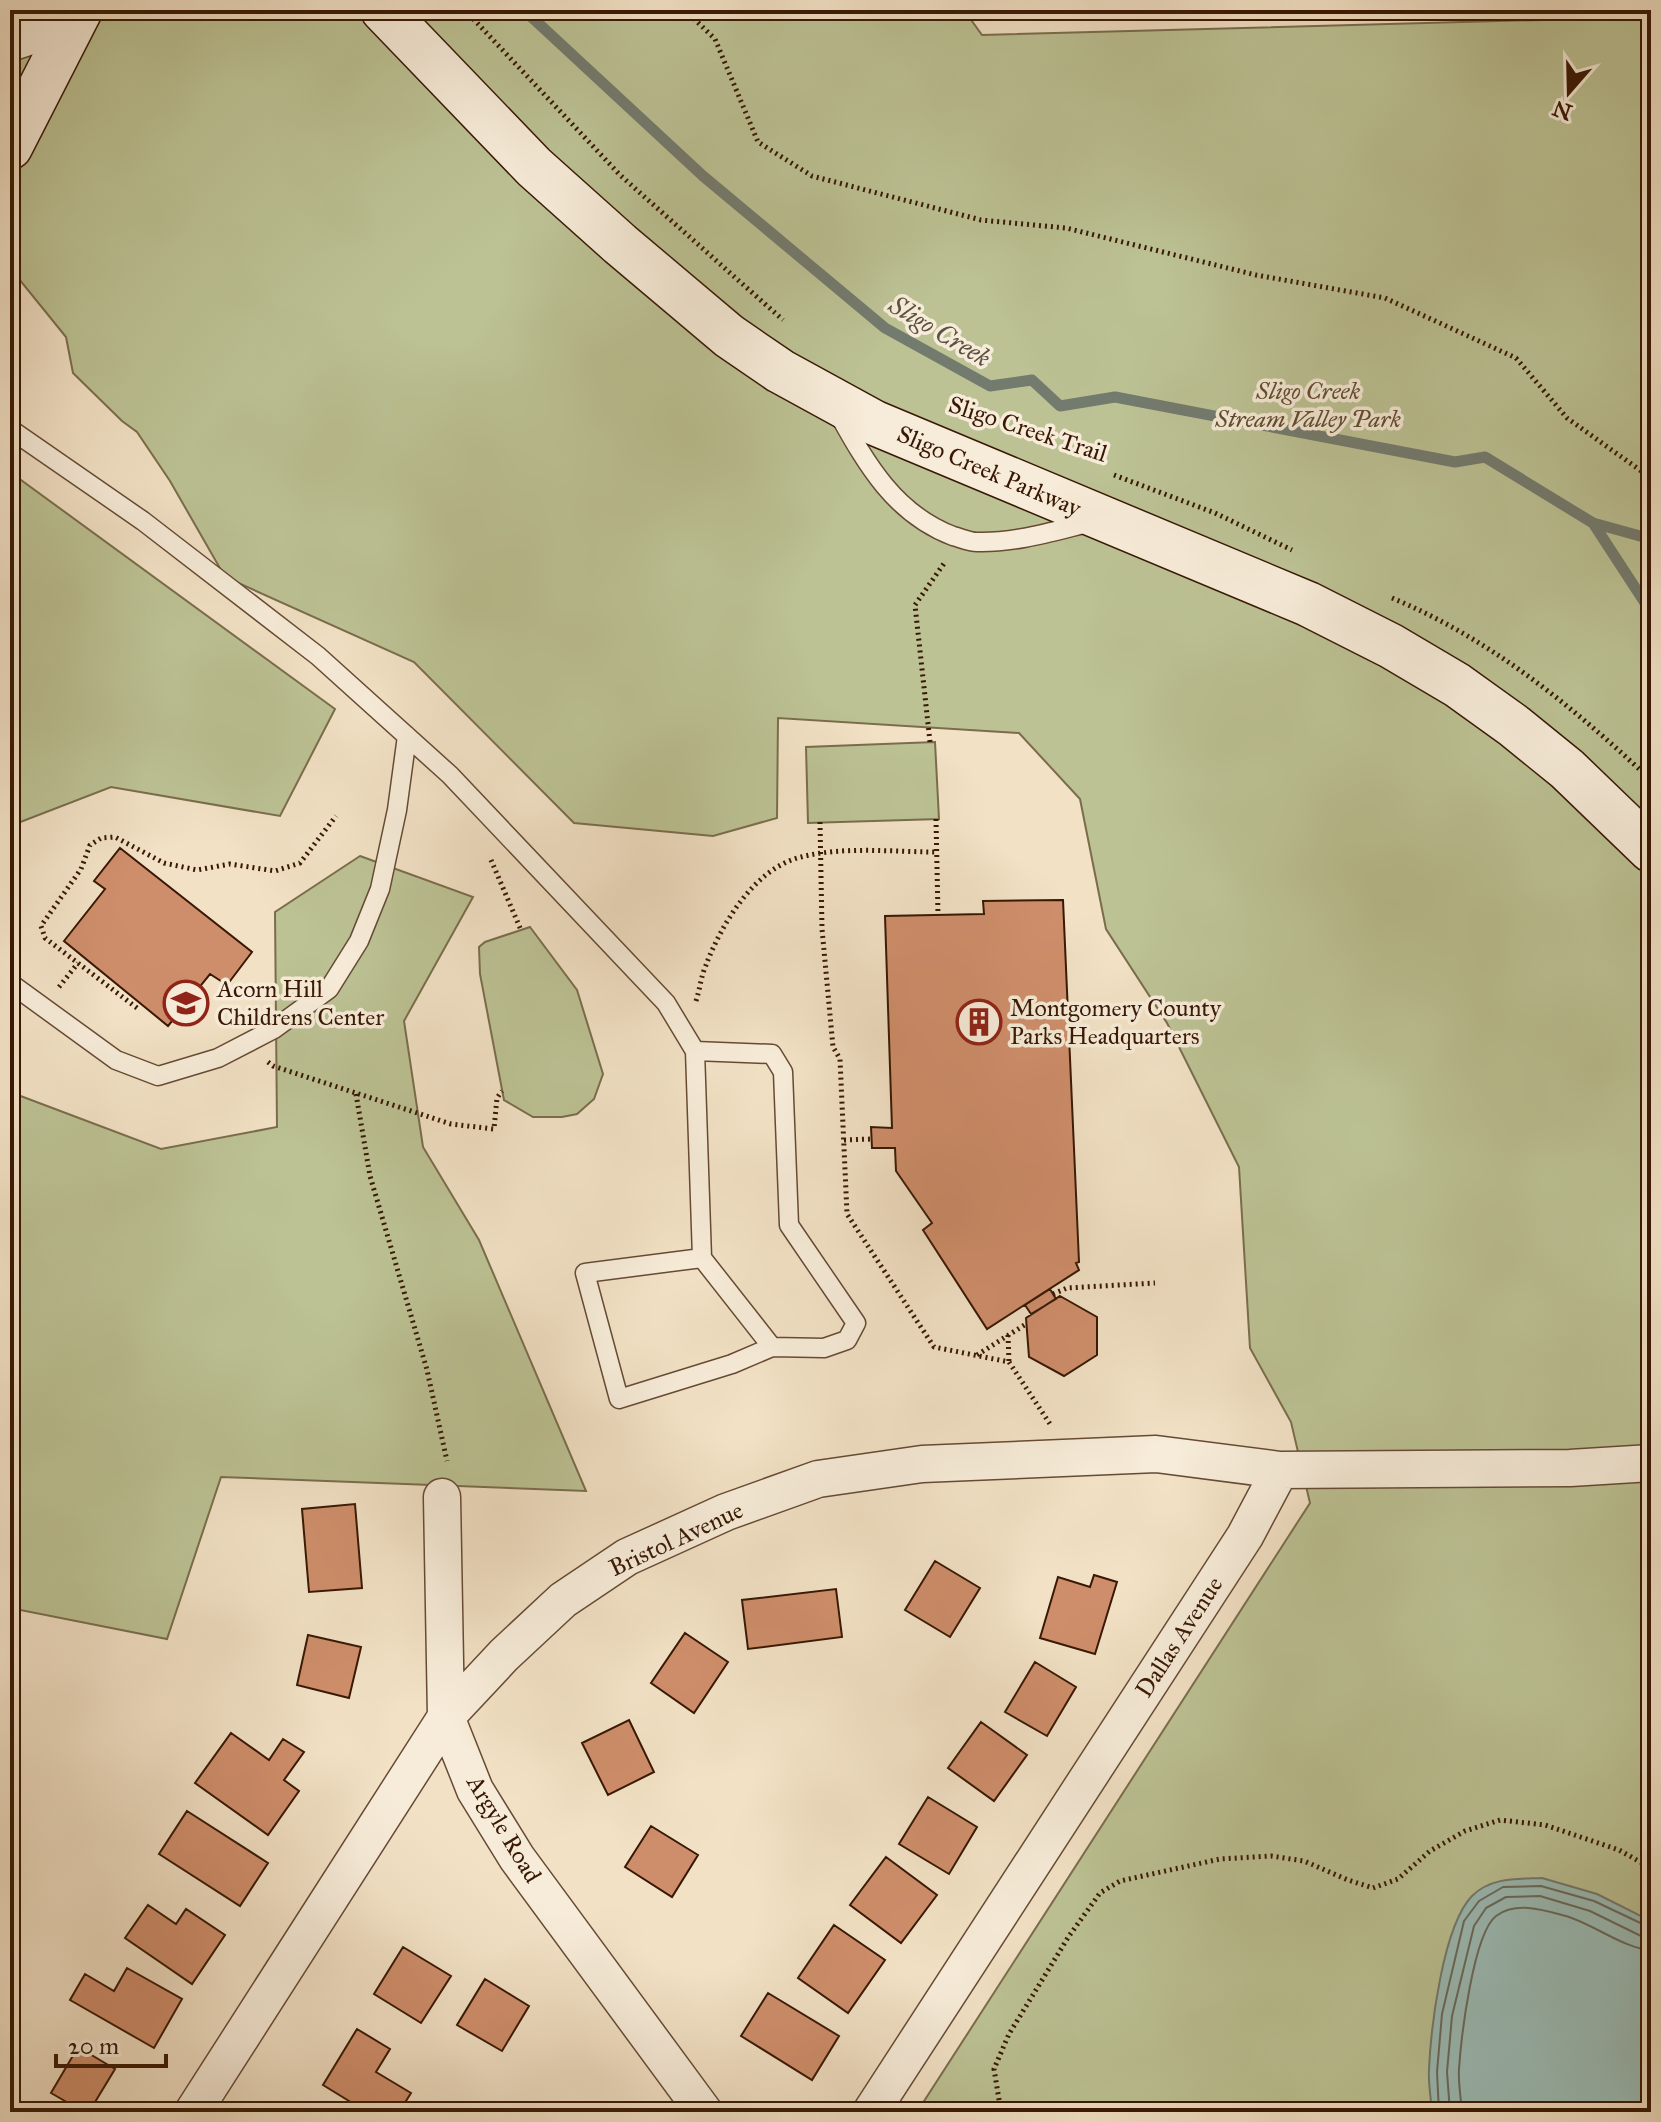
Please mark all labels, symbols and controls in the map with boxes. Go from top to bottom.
north arrow [1529,52,1609,132]
text: N [1549,94,1576,126]
water label: Sligo Creek [883,288,997,374]
park label: Sligo Creek Stream Valley Park [1214,376,1401,434]
street label: Sligo Creek Trail [945,389,1112,469]
street label: Sligo Creek Parkway [892,419,1086,524]
place label: Acorn Hill Childrens Center [216,974,384,1032]
school or university icon: Acorn Hill Childrens Center [162,979,210,1027]
place label: Montgomery County Parks Headquarters [1010,993,1222,1051]
building icon: Montgomery County Parks Headquarters [955,998,1003,1046]
street label: Bristol Avenue [604,1495,748,1583]
street label: Dallas Avenue [1129,1571,1229,1703]
street label: Argyle Road [460,1769,548,1888]
scale bar [56,2018,166,2068]
text: 20 m [68,2031,119,2061]

